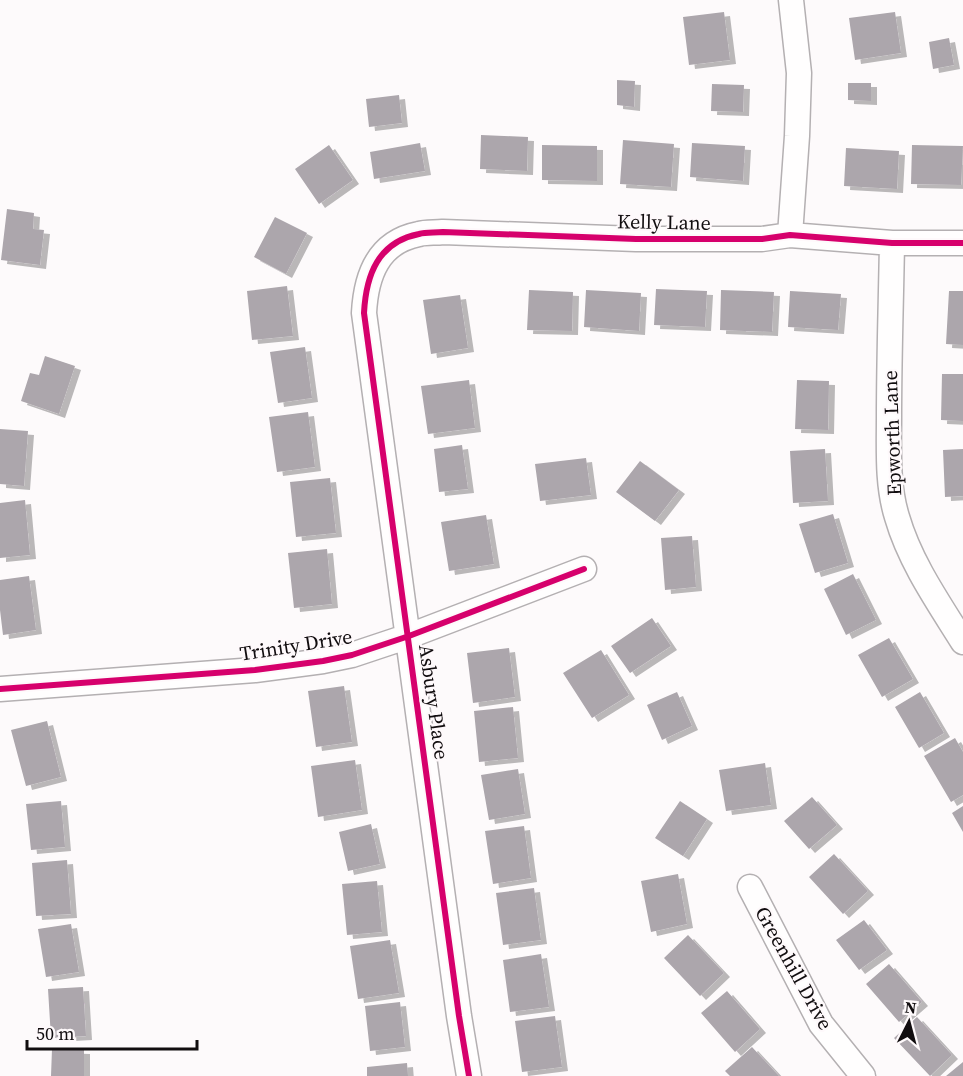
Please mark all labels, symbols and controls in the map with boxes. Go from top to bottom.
street label: Kelly Lane [617,207,711,237]
street label: Epworth Lane [876,370,908,496]
street label: Trinity Drive [238,622,354,668]
street label: Asbury Place [412,643,456,761]
street label: Greenhill Drive [748,901,840,1035]
north arrow [879,992,939,1052]
text: N [904,996,918,1019]
scale bar [27,1013,196,1051]
text: 50 m [36,1021,74,1046]

